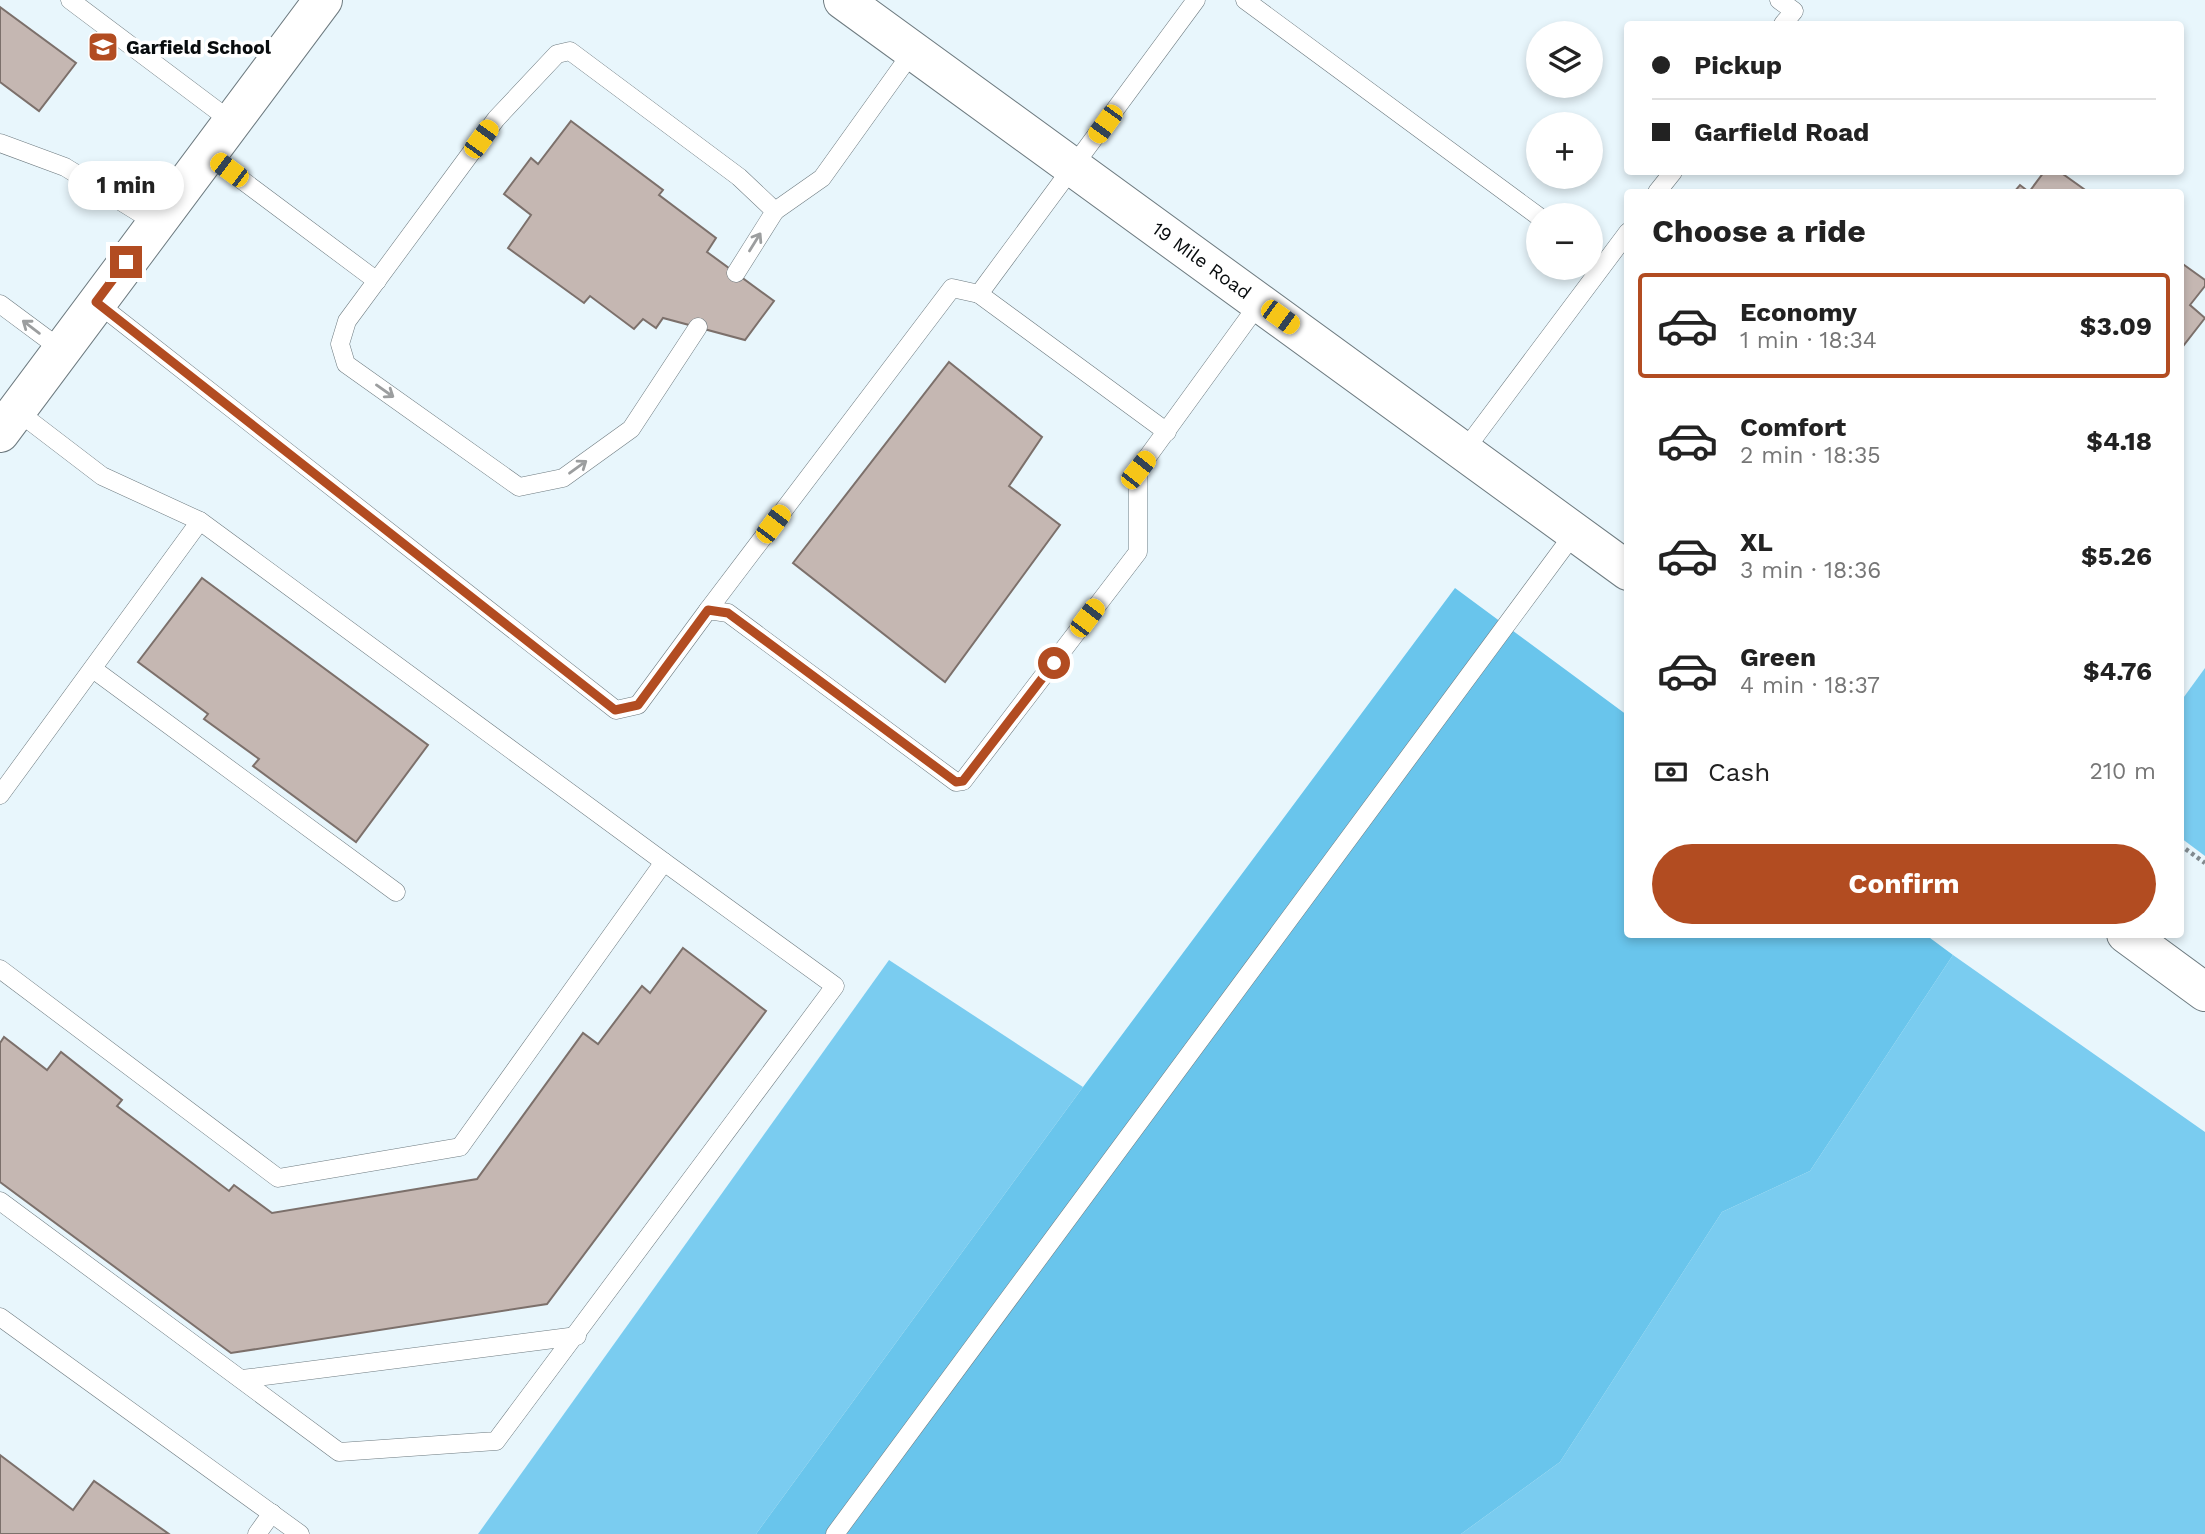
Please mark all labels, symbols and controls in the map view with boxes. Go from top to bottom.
map controls [1526,21,1603,280]
button: layers [1526,21,1603,98]
school or university icon: Garfield School [86,30,120,64]
place label: Garfield School [126,36,272,59]
text: Pickup [1694,50,1782,80]
car [1085,101,1126,147]
button: + [1526,112,1603,189]
car [461,116,502,162]
text: Garfield Road [1694,117,1869,147]
car [206,149,253,191]
callout: 1 min [68,160,184,210]
text: 1 min [96,172,156,199]
button: − [1526,203,1603,280]
text: Choose a ride [1652,212,1866,250]
street label: 19 Mile Road [1148,217,1256,304]
one-way arrow [748,233,763,252]
route end [110,246,142,278]
icon: car [1656,294,1719,357]
car [1257,296,1304,338]
text: Economy [1740,297,1857,327]
text: $3.09 [2080,311,2152,341]
one-way arrow [22,320,41,334]
text: 1 min · 18:34 [1740,327,1877,354]
one-way arrow [375,384,394,398]
icon: car [1656,409,1719,472]
text: Comfort [1740,412,1846,442]
text: $4.18 [2086,426,2152,456]
text: 2 min · 18:35 [1740,442,1881,469]
car [1117,447,1160,493]
one-way arrow [568,460,587,474]
car [752,501,795,547]
icon: car [1656,524,1719,587]
text: XL [1740,527,1773,557]
text: $5.26 [2081,541,2152,571]
text: 3 min · 18:36 [1740,557,1881,584]
car [1066,595,1109,641]
icon: car [1656,639,1719,702]
text: Green [1740,642,1816,672]
route start [1038,647,1070,679]
text: $4.76 [2083,656,2152,686]
text: 4 min · 18:37 [1740,672,1880,699]
icon: cash [1652,753,1690,791]
text: Cash [1708,757,1770,787]
text: 210 m [2090,758,2156,785]
button: Confirm [1652,844,2156,924]

